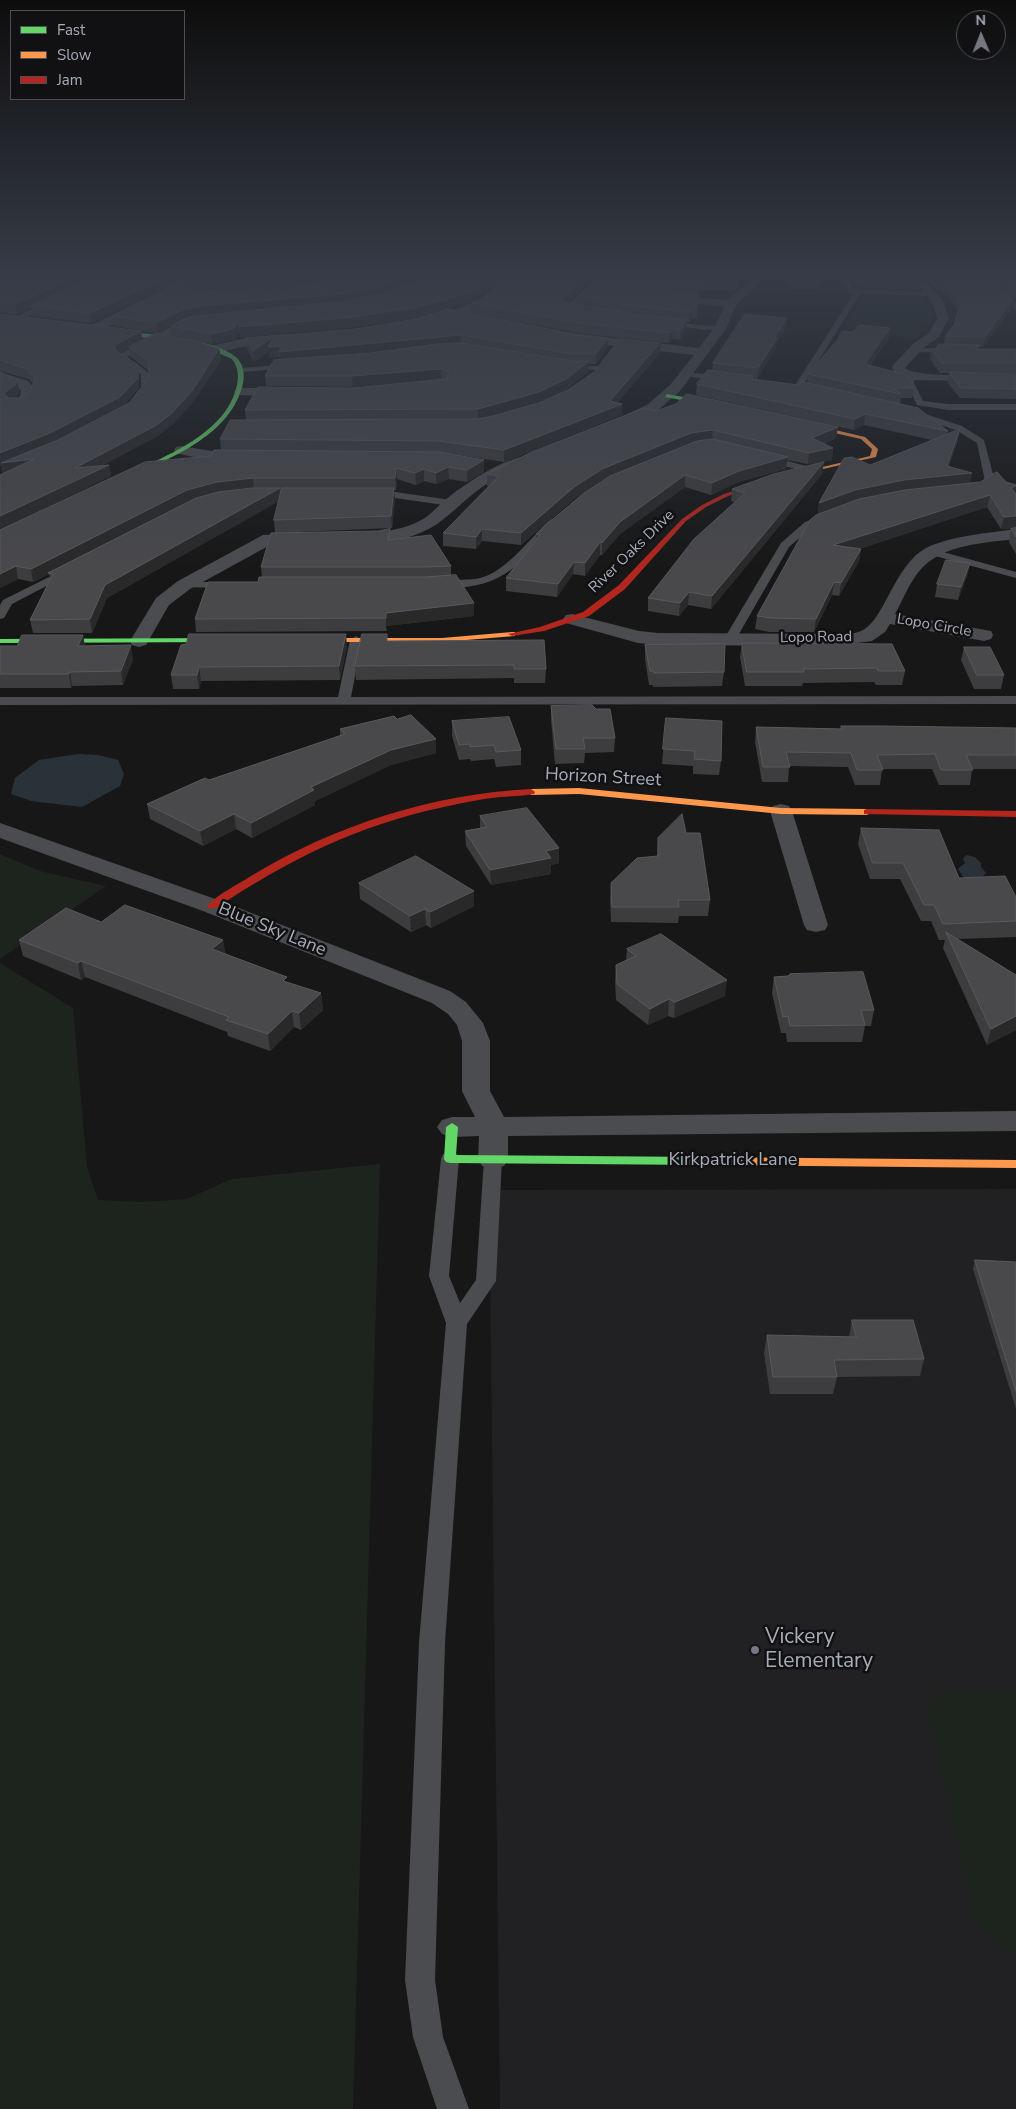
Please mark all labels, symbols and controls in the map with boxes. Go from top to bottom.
legend [10,10,185,100]
north arrow [956,10,1006,60]
text: N [975,11,986,30]
text: Fast [57,20,85,40]
text: Slow [57,45,91,65]
text: Jam [57,70,83,90]
street label: River Oaks Drive [586,507,678,597]
street label: Lopo Circle [895,611,973,641]
street label: Lopo Road [780,628,852,648]
street label: Horizon Street [544,764,662,792]
street label: Blue Sky Lane [215,899,329,961]
street label: Kirkpatrick Lane [669,1150,797,1172]
place label: Vickery Elementary [765,1625,873,1675]
marker: Vickery Elementary [749,1644,761,1656]

